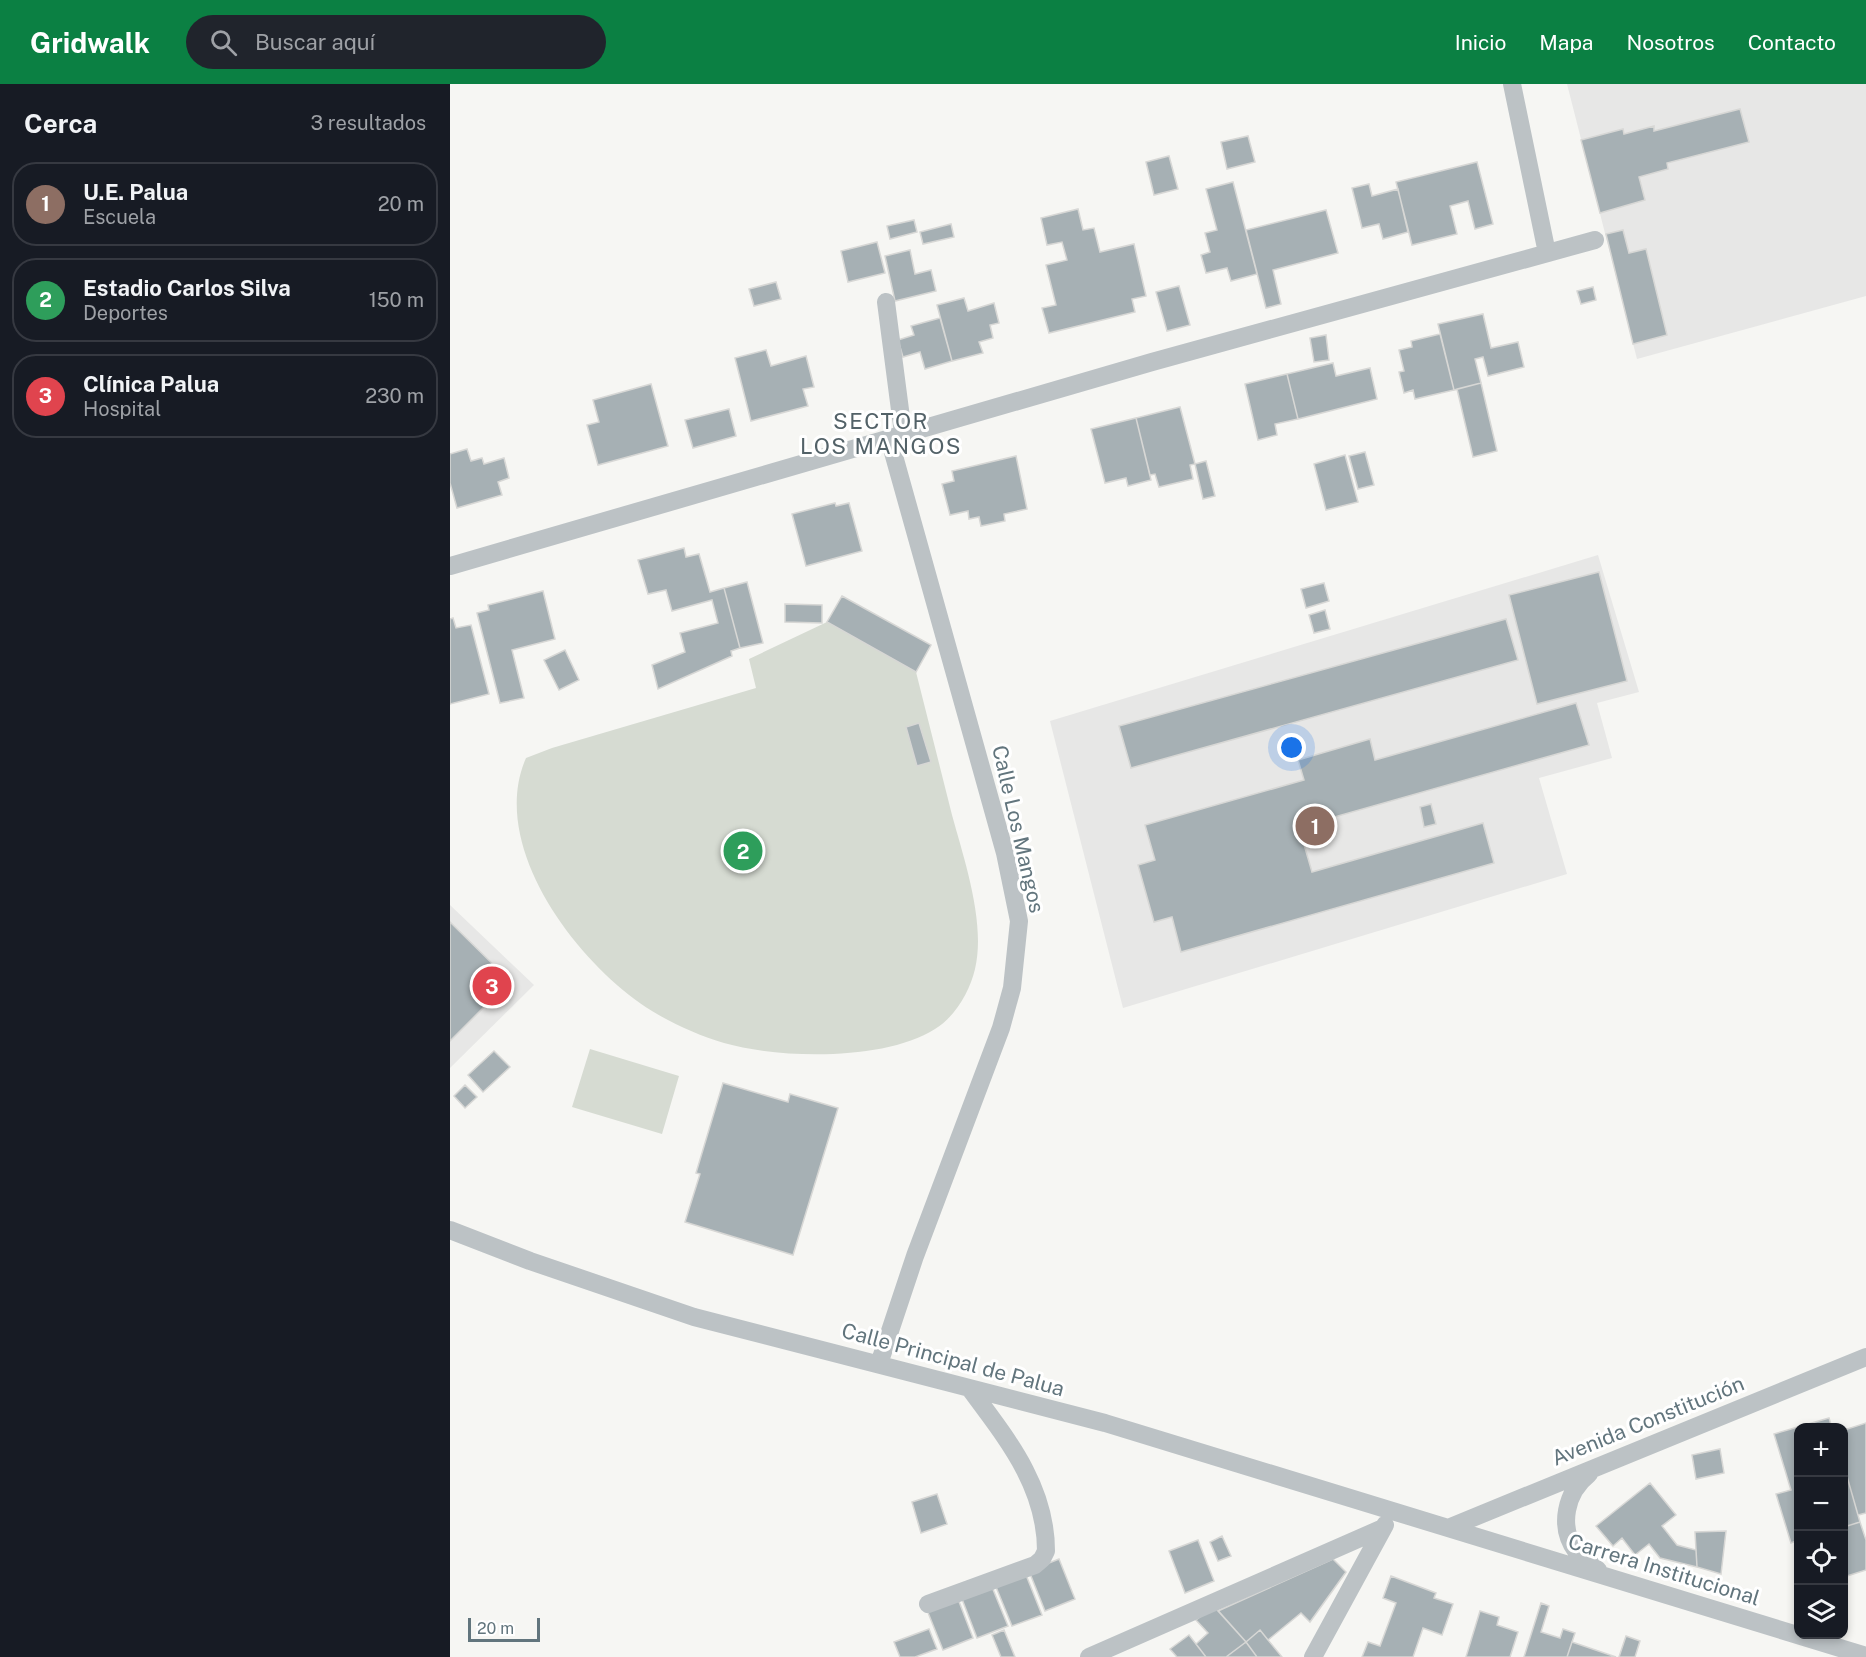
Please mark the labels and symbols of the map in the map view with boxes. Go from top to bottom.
district label: SECTOR LOS MANGOS [800,408,962,459]
your location [1277,733,1306,762]
street label: Calle Los Mangos [987,743,1050,915]
pin: 1 [1296,804,1334,848]
pin: 2 [724,828,762,873]
pin: 3 [472,964,512,1008]
street label: Calle Principal de Palua [839,1318,1067,1401]
street label: Avenida Constitución [1548,1370,1748,1471]
street label: Carrera Institucional [1565,1528,1763,1611]
scale bar [468,1615,540,1642]

